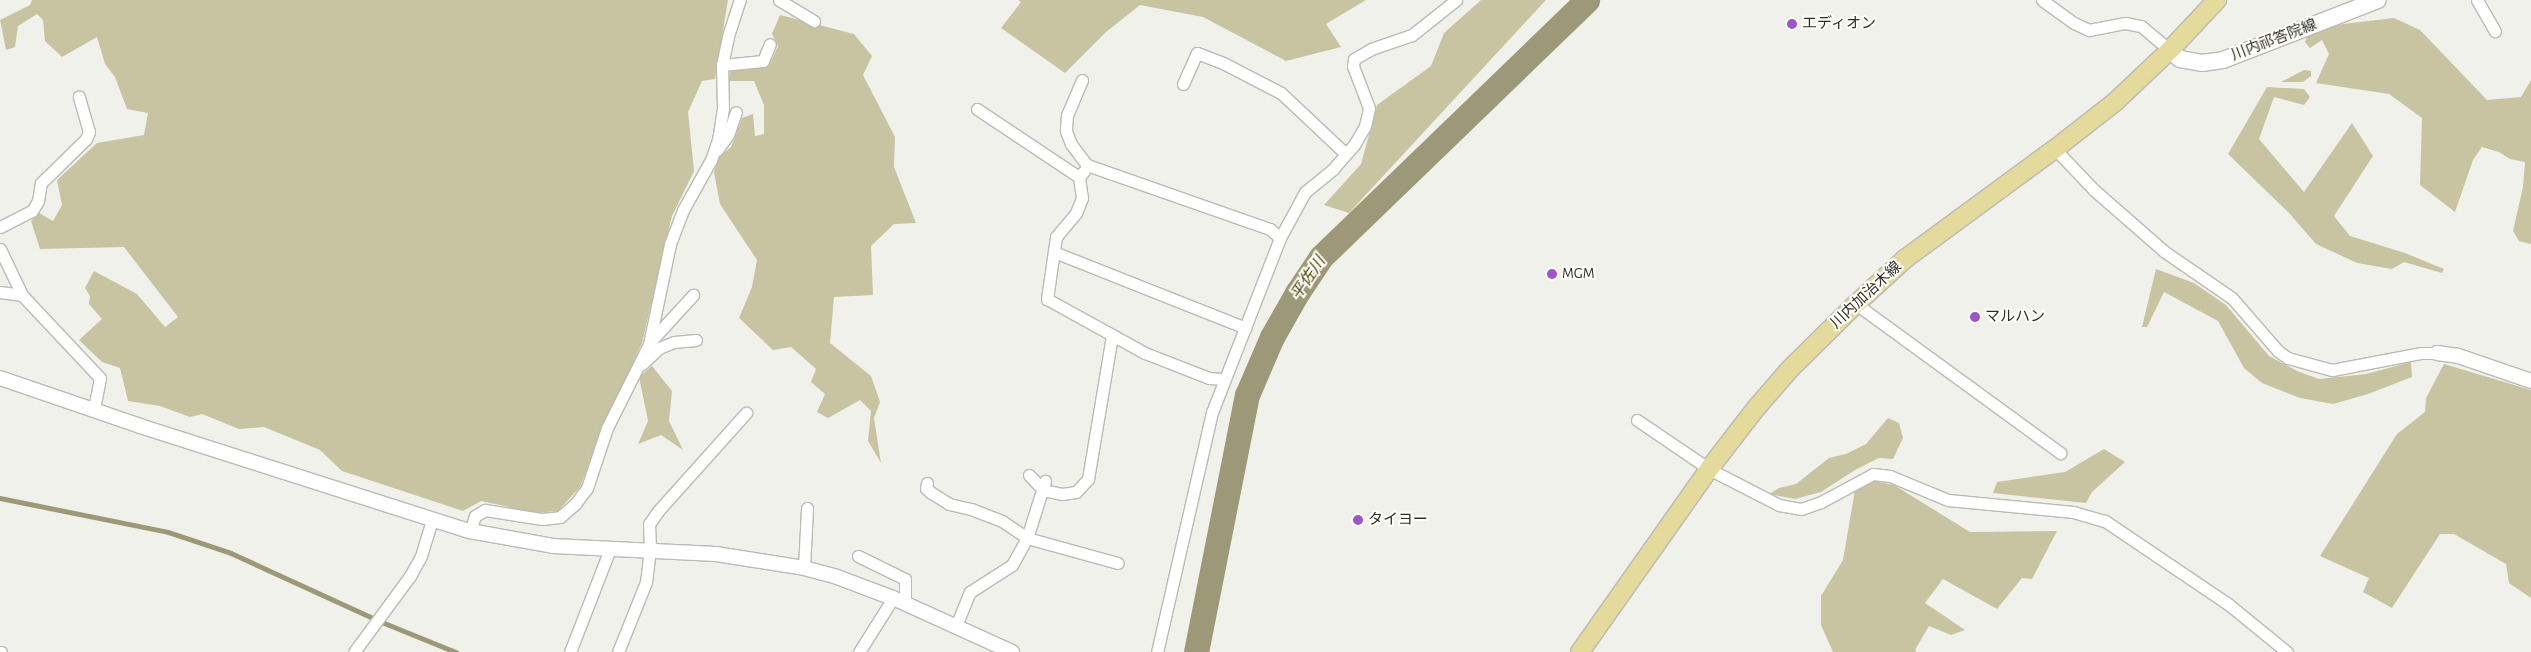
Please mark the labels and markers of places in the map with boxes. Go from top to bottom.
place label: エディオン [1802,15,1877,33]
marker: エディオン [1786,18,1798,30]
place label: MGM [1562,265,1595,283]
marker: MGM [1546,268,1558,280]
place label: マルハン [1985,308,2045,326]
marker: マルハン [1969,311,1981,323]
place label: タイヨー [1368,511,1428,529]
marker: タイヨー [1352,514,1364,526]

